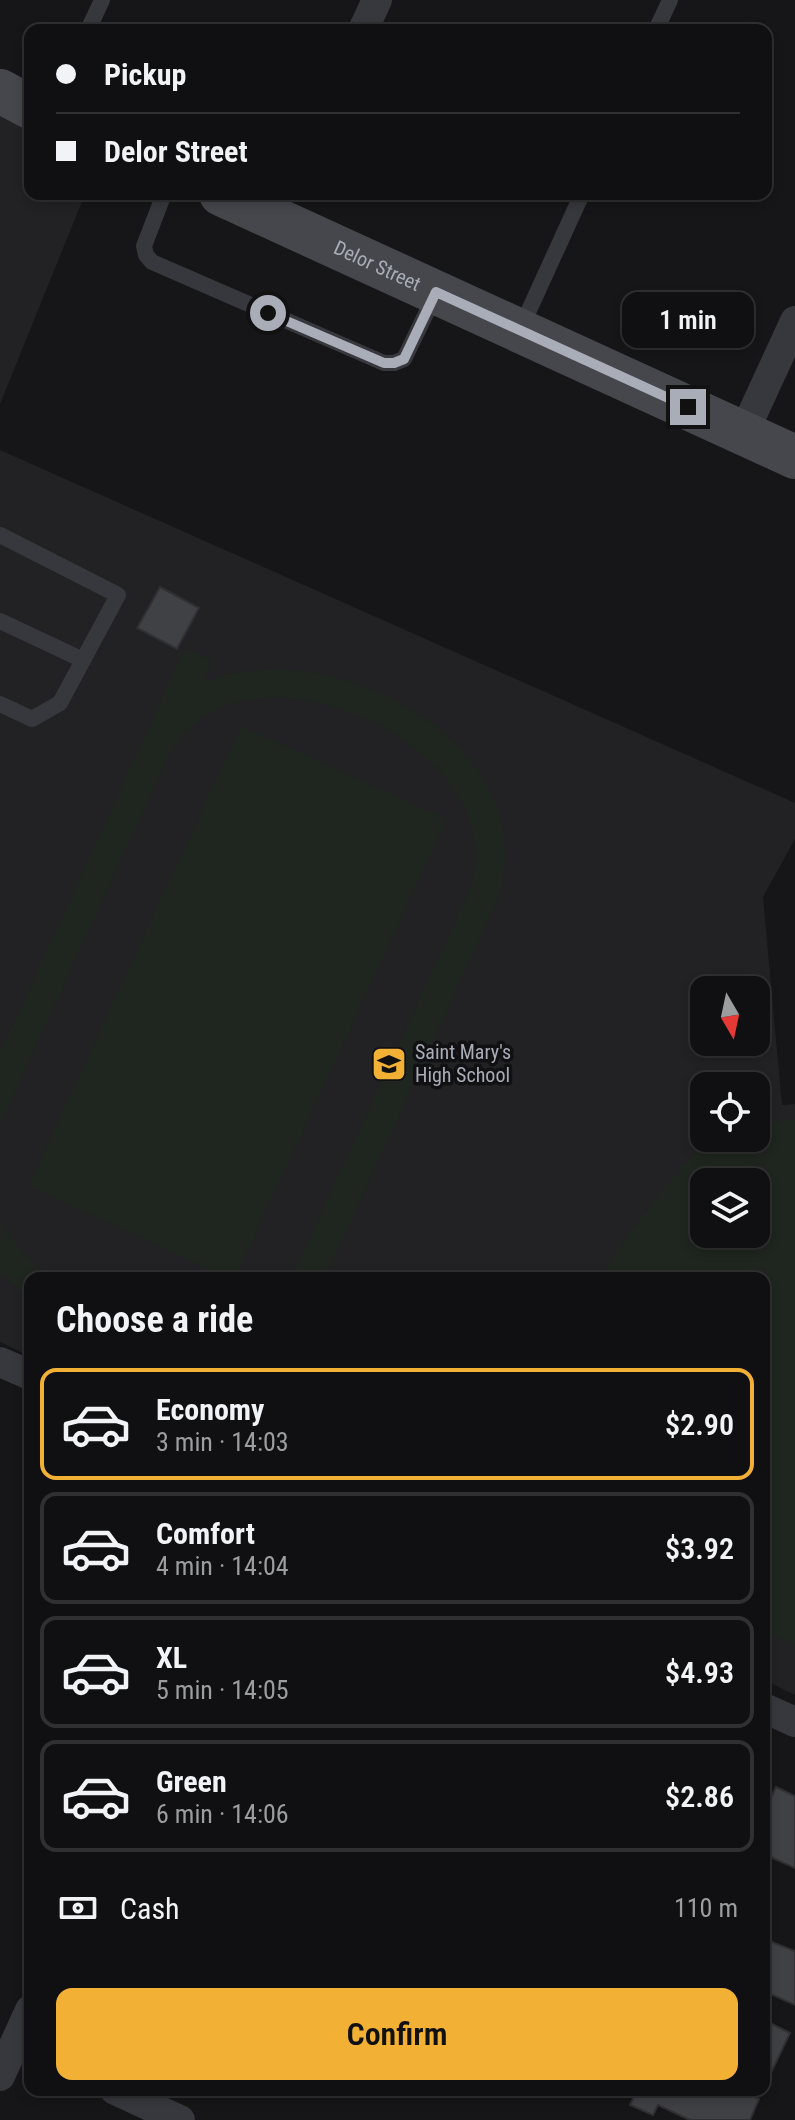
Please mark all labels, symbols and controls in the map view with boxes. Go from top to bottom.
text: Pickup [104,57,186,92]
text: Delor Street [104,134,248,169]
street label: Delor Street [330,235,425,296]
callout: 1 min [622,291,754,347]
route start [250,295,286,331]
text: 1 min [659,305,717,335]
route end [670,389,706,425]
north arrow [690,976,770,1056]
map controls [690,976,770,1248]
place label: Saint Mary's High School [415,1040,511,1087]
school or university icon: Saint Mary's High School [370,1045,408,1083]
button: locate [690,1072,770,1152]
button: layers [690,1168,770,1248]
text: Choose a ride [56,1299,253,1341]
icon: car [60,1388,132,1460]
text: Economy [156,1392,264,1427]
text: $2.90 [665,1407,734,1442]
text: 3 min · 14:03 [156,1427,289,1457]
icon: car [60,1512,132,1584]
text: Comfort [156,1516,255,1551]
text: $3.92 [665,1531,734,1566]
text: 4 min · 14:04 [156,1551,289,1581]
icon: car [60,1636,132,1708]
text: XL [156,1640,187,1675]
text: $4.93 [665,1655,734,1690]
text: 5 min · 14:05 [156,1675,289,1705]
icon: car [60,1760,132,1832]
text: Green [156,1764,227,1799]
text: $2.86 [665,1779,734,1814]
text: 6 min · 14:06 [156,1799,289,1829]
icon: cash [56,1886,100,1930]
text: Cash [120,1891,180,1926]
text: 110 m [674,1893,738,1923]
button: Confirm [56,1988,738,2080]

